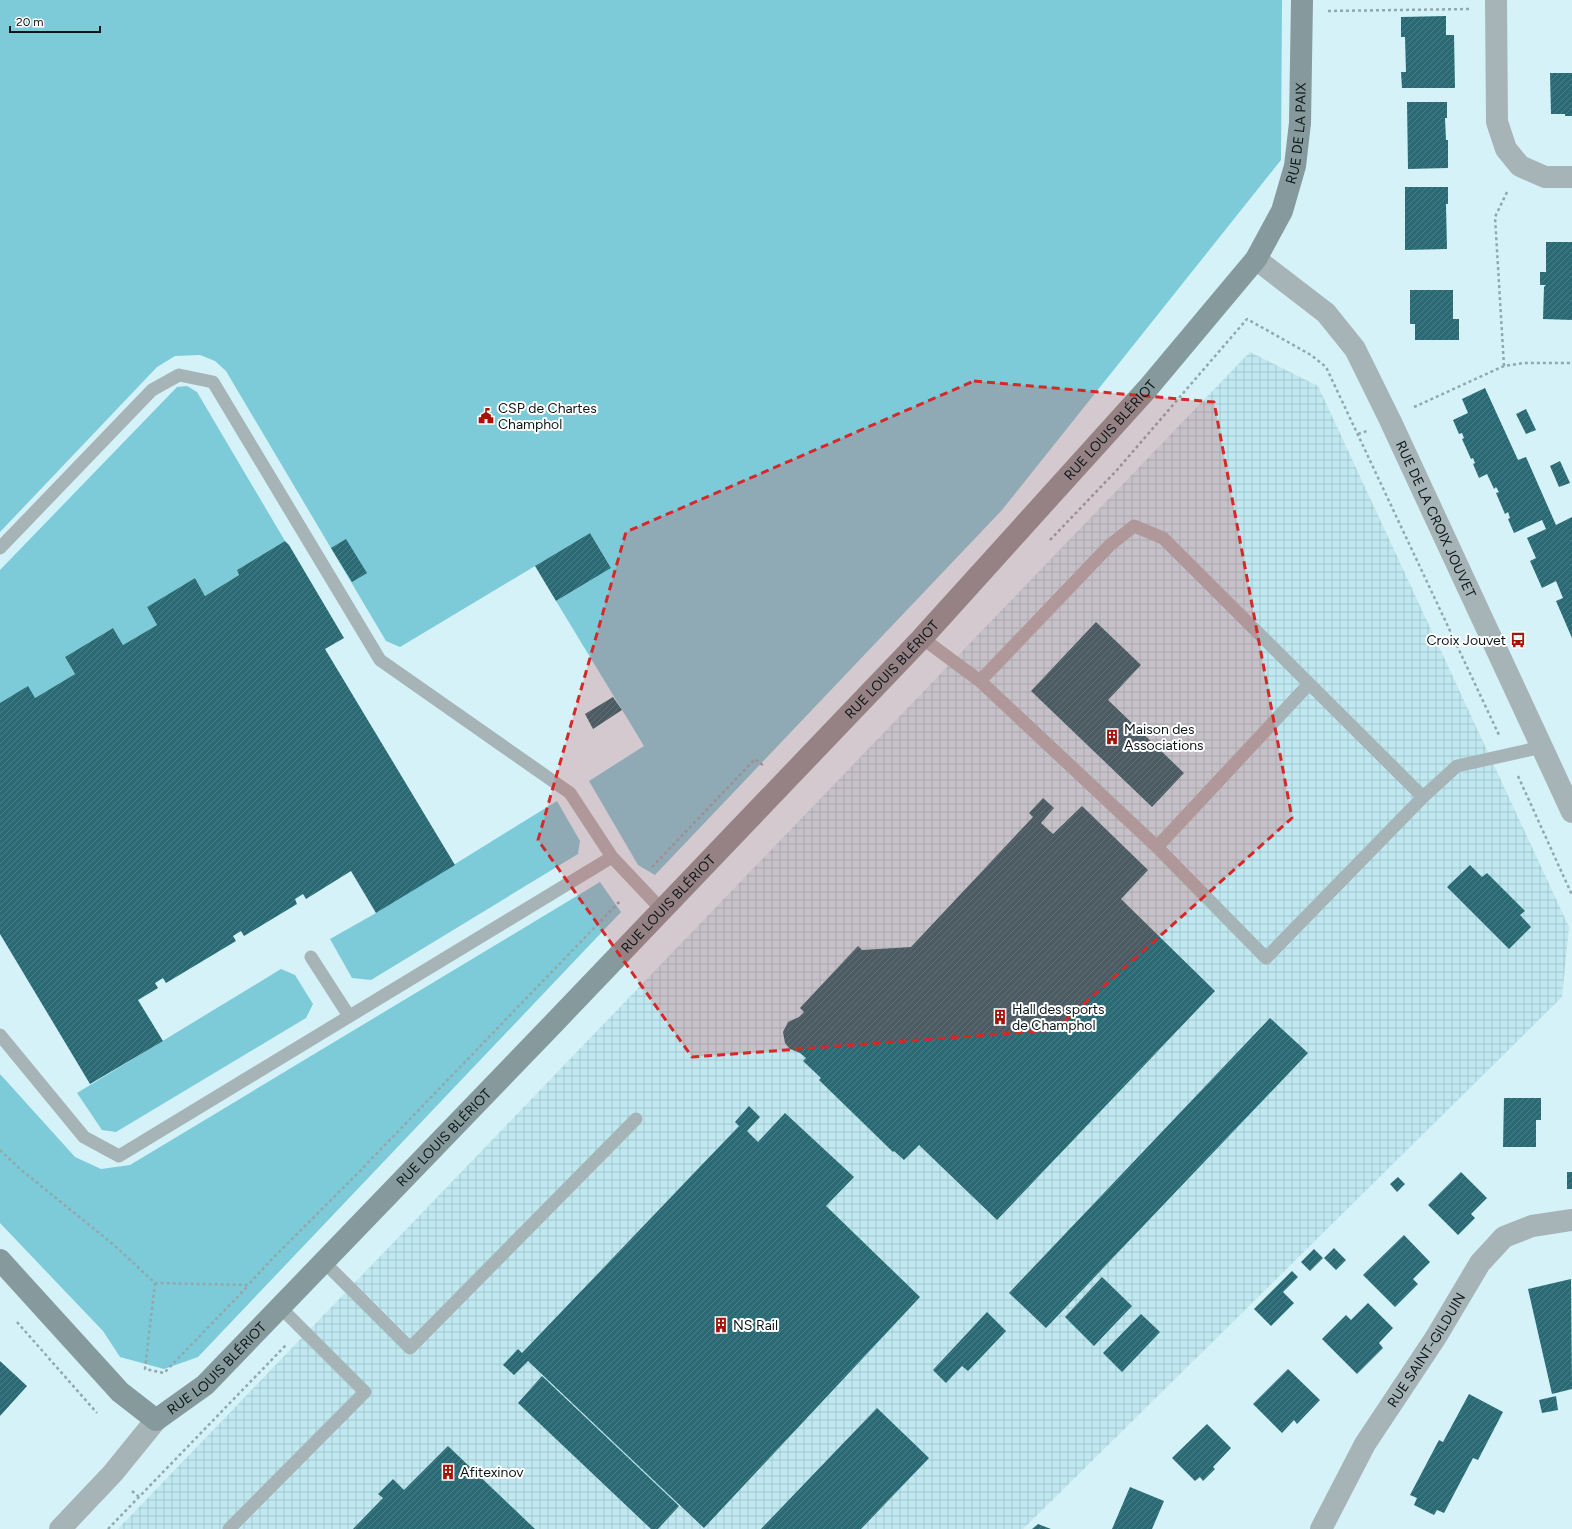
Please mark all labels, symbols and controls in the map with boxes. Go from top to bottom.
scale bar [10,8,100,34]
text: 20 m [16,15,44,29]
street label: RUE DE LA PAIX [1282,82,1310,186]
street label: RUE LOUIS BLÉRIOT [1061,377,1160,484]
place label: CSP de Chartes Champhol [498,400,597,433]
public building icon: CSP de Chartes Champhol [477,407,495,425]
street label: RUE DE LA CROIX JOUVET [1392,438,1479,601]
street label: RUE LOUIS BLÉRIOT [841,617,943,723]
bus stop icon: Croix Jouvet [1509,631,1527,649]
place label: Croix Jouvet [1427,632,1506,649]
place label: Maison des Associations [1124,721,1204,754]
building icon: Maison des Associations [1103,728,1121,746]
street label: RUE LOUIS BLÉRIOT [617,851,719,957]
place label: Hall des sports de Champhol [1012,1001,1105,1034]
building icon: Hall des sports de Champhol [991,1008,1009,1026]
street label: RUE LOUIS BLÉRIOT [393,1085,495,1190]
street label: RUE SAINT-GILDUIN [1384,1290,1469,1411]
building icon: NS Rail [712,1316,730,1334]
place label: NS Rail [733,1317,778,1334]
street label: RUE LOUIS BLÉRIOT [164,1318,270,1418]
building icon: Afitexinov [439,1463,457,1481]
place label: Afitexinov [460,1464,524,1481]

